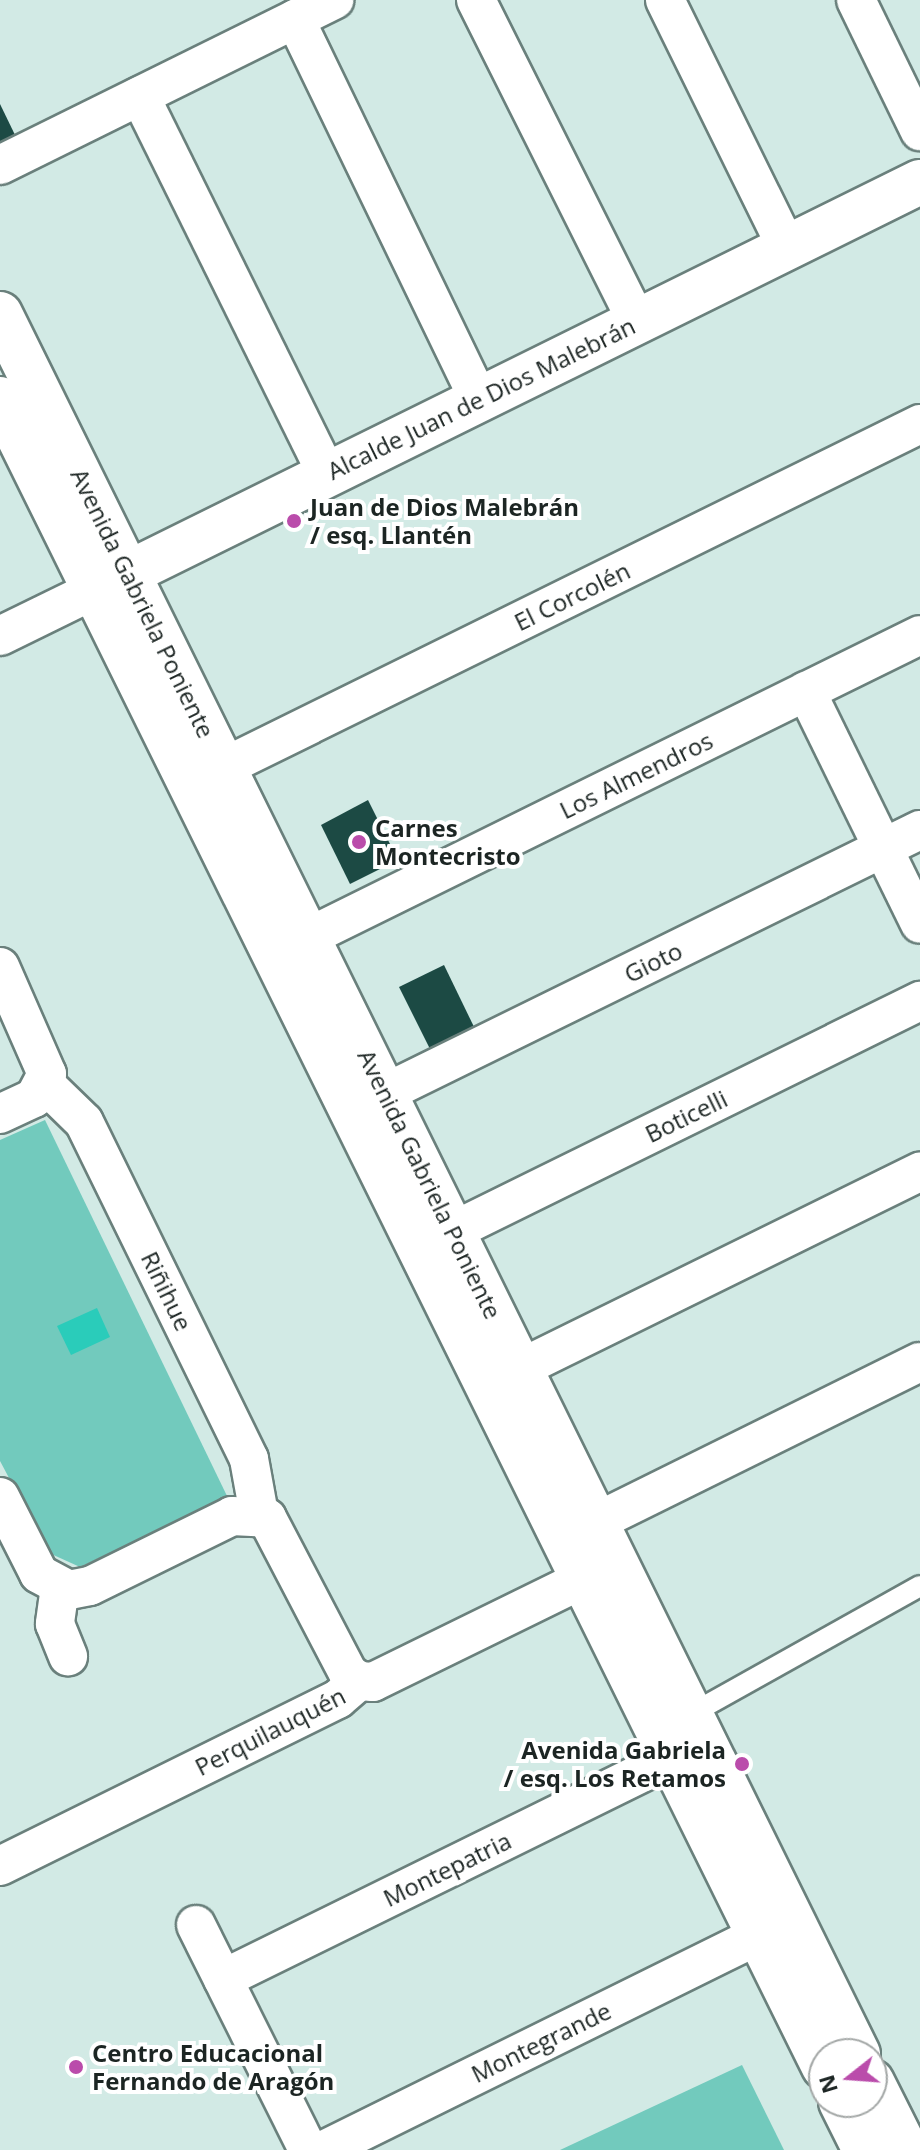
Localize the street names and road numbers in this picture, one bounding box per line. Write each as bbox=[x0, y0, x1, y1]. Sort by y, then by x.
street label: Alcalde Juan de Dios Malebrán bbox=[322, 311, 640, 485]
street label: Avenida Gabriela Poniente bbox=[65, 464, 221, 742]
street label: El Corcolén bbox=[509, 556, 635, 636]
street label: Los Almendros bbox=[555, 726, 717, 824]
street label: Gioto bbox=[619, 936, 687, 988]
street label: Avenida Gabriela Poniente bbox=[352, 1045, 508, 1323]
street label: Boticelli bbox=[640, 1084, 732, 1148]
street label: Riñihue bbox=[136, 1247, 198, 1335]
street label: Perquilauquén bbox=[190, 1681, 350, 1781]
street label: Montepatria bbox=[378, 1826, 516, 1912]
street label: Montegrande bbox=[466, 1996, 616, 2088]

